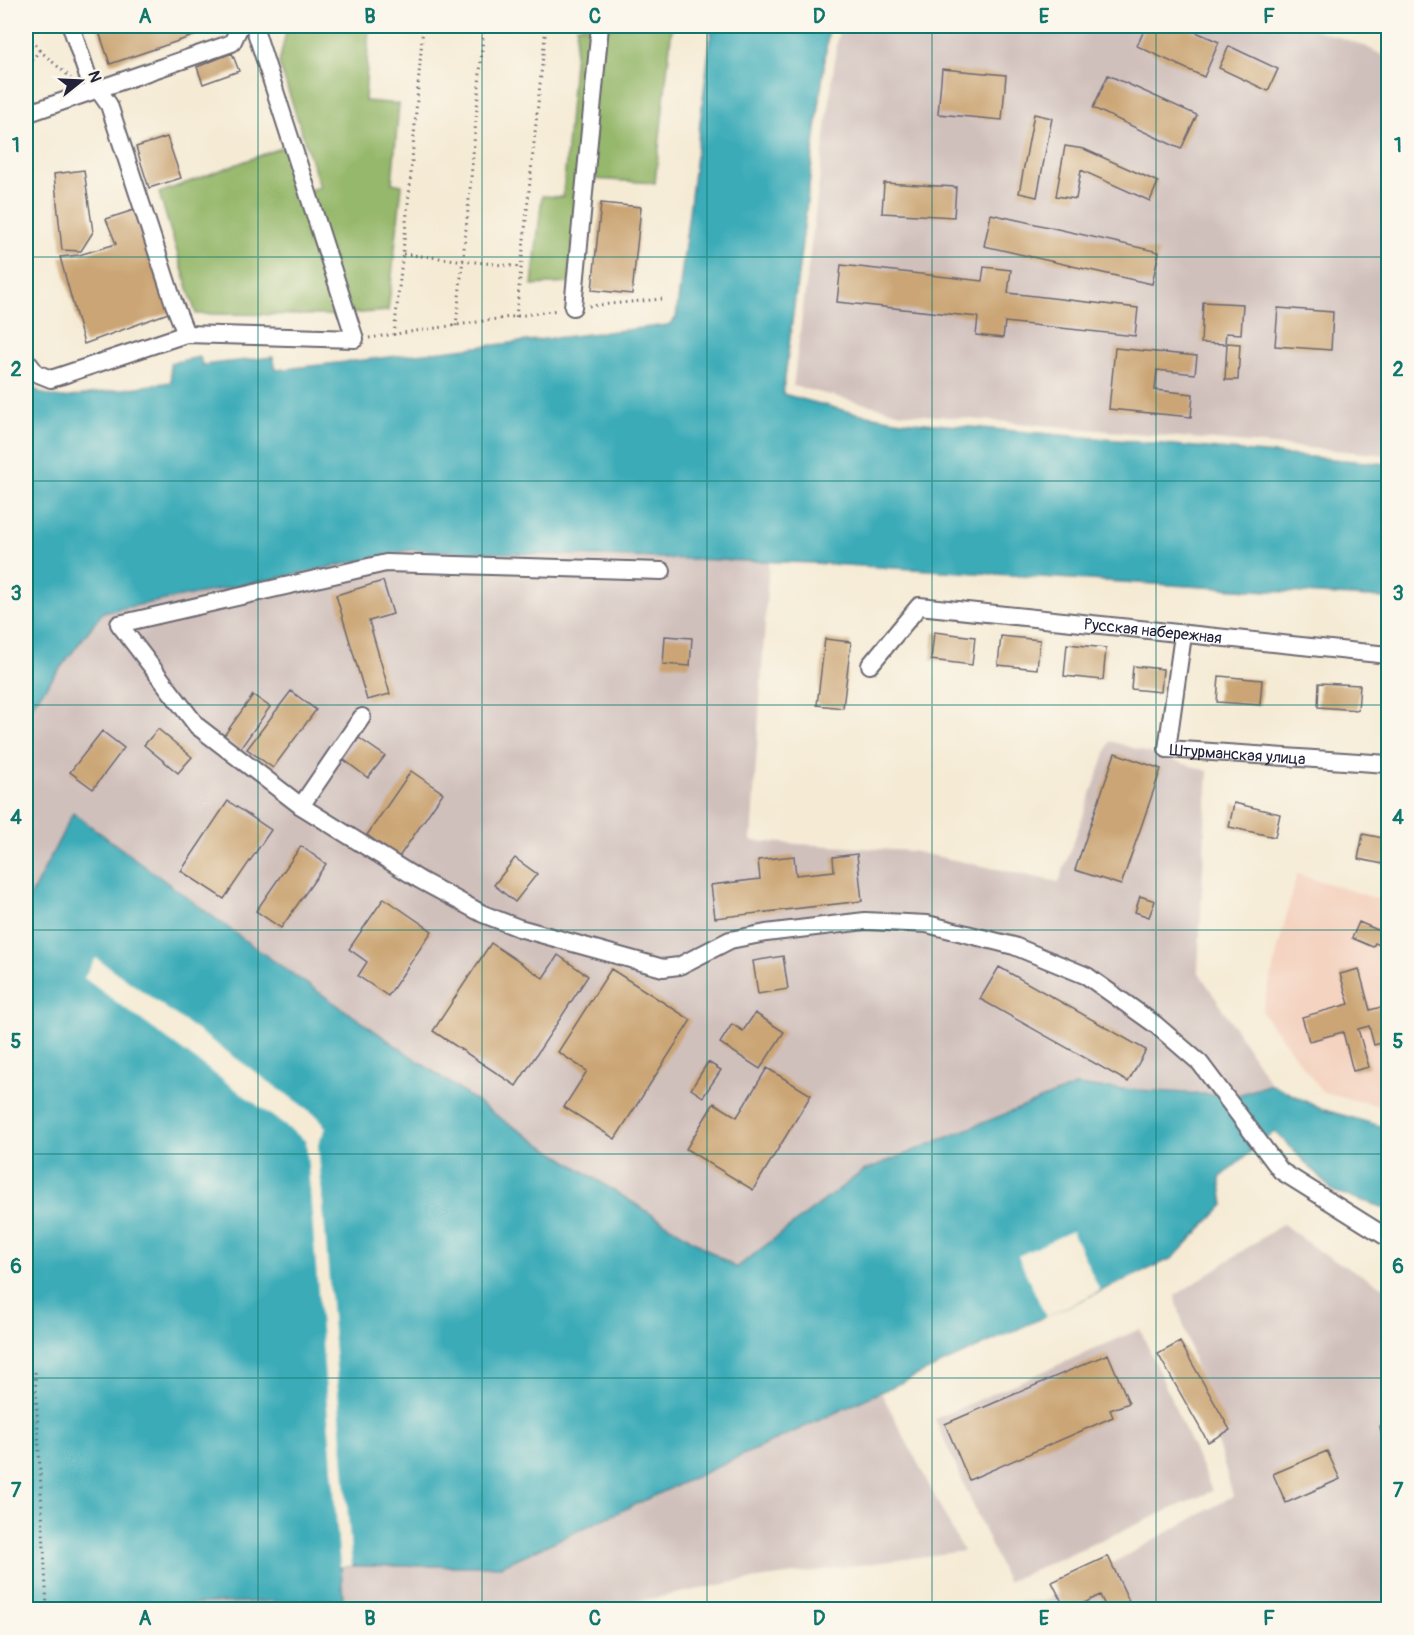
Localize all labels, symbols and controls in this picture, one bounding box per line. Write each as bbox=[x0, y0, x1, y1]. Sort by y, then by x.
text: A bbox=[139, 4, 152, 29]
text: B bbox=[364, 4, 376, 29]
text: C bbox=[589, 4, 601, 29]
text: D bbox=[813, 4, 826, 29]
text: E bbox=[1039, 4, 1050, 29]
text: F bbox=[1263, 4, 1275, 29]
north arrow bbox=[51, 51, 111, 111]
text: N bbox=[83, 68, 106, 85]
text: 1 bbox=[12, 133, 20, 158]
text: 1 bbox=[1394, 133, 1402, 158]
text: 2 bbox=[10, 357, 22, 382]
text: 2 bbox=[1392, 357, 1404, 382]
text: 3 bbox=[10, 581, 22, 606]
text: 3 bbox=[1392, 581, 1404, 606]
street label: Русская набережная bbox=[1083, 614, 1223, 649]
street label: Штурманская улица bbox=[1169, 740, 1306, 769]
text: 4 bbox=[10, 805, 22, 830]
text: 4 bbox=[1392, 805, 1404, 830]
text: 5 bbox=[11, 1029, 22, 1054]
text: 5 bbox=[1393, 1029, 1404, 1054]
text: 6 bbox=[10, 1254, 22, 1279]
text: 6 bbox=[1392, 1254, 1404, 1279]
text: 7 bbox=[11, 1478, 22, 1503]
text: 7 bbox=[1393, 1478, 1404, 1503]
text: A bbox=[139, 1606, 152, 1631]
text: B bbox=[364, 1606, 376, 1631]
text: C bbox=[589, 1606, 601, 1631]
text: D bbox=[813, 1606, 826, 1631]
text: E bbox=[1039, 1606, 1050, 1631]
text: F bbox=[1263, 1606, 1275, 1631]

